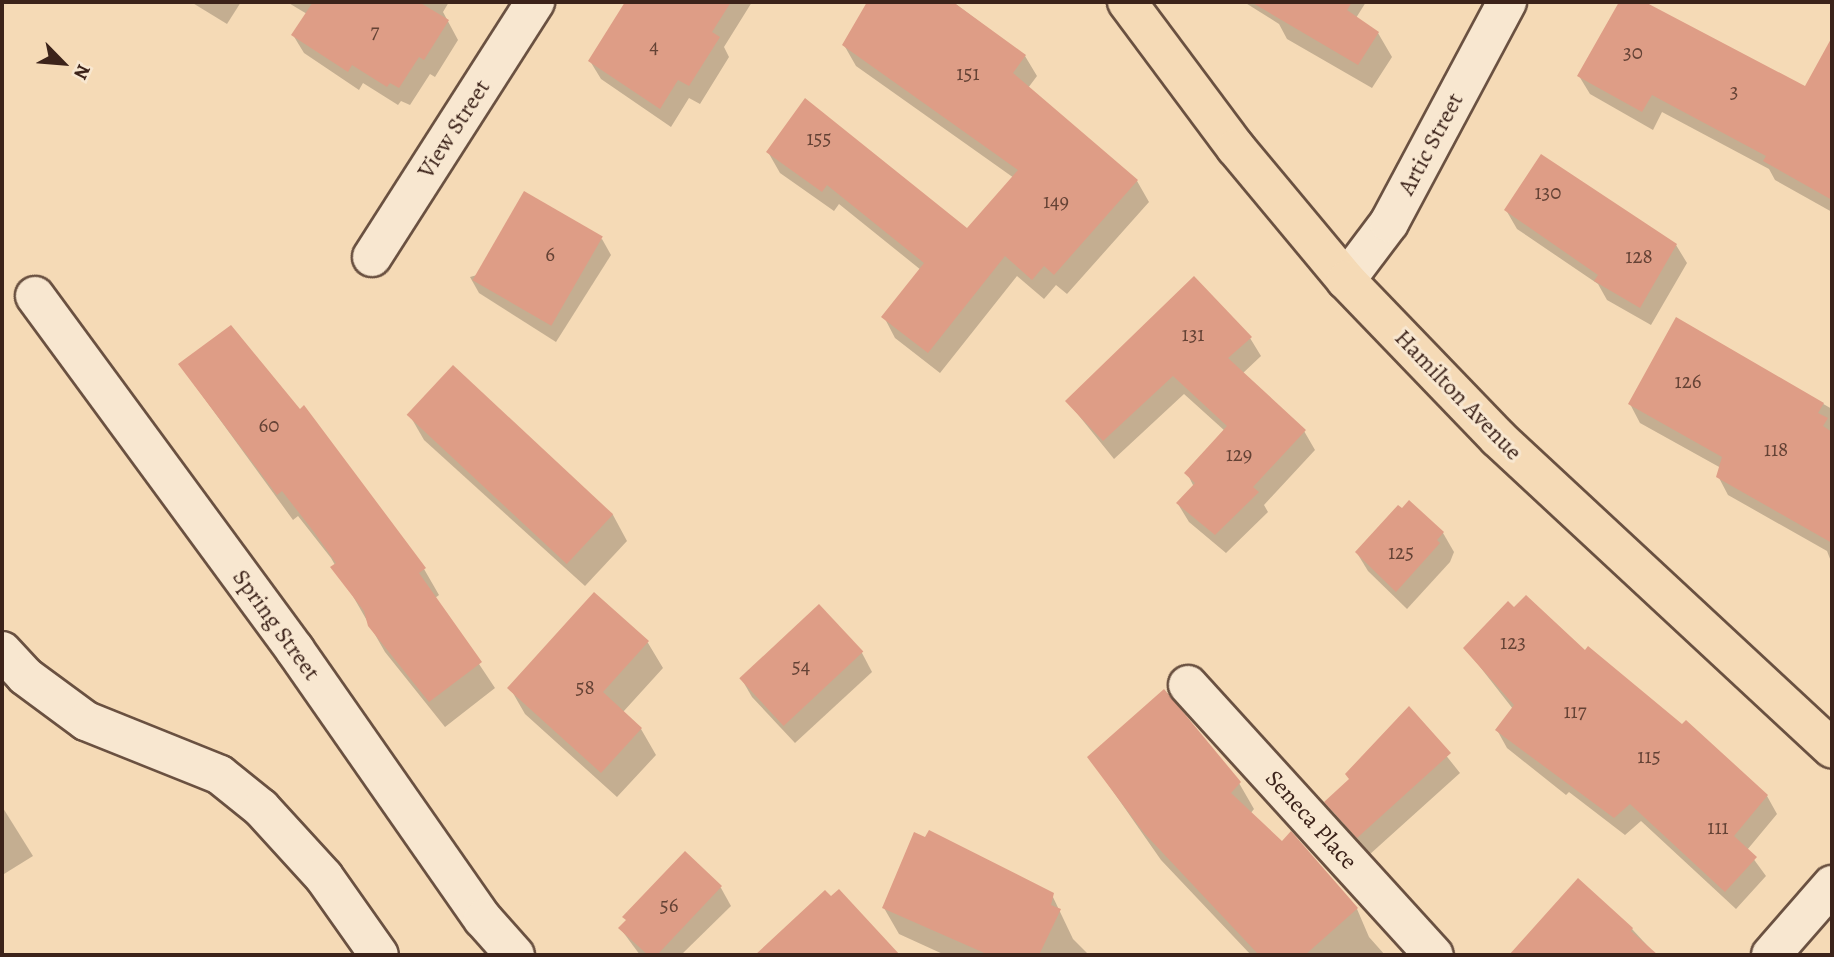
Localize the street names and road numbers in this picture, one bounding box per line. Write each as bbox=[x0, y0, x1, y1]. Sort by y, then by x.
street label: View Street bbox=[411, 74, 497, 184]
street label: Artic Street bbox=[1392, 88, 1470, 200]
street label: Hamilton Avenue bbox=[1388, 324, 1528, 466]
street label: Spring Street bbox=[226, 564, 326, 686]
street label: Seneca Place bbox=[1259, 764, 1363, 876]

